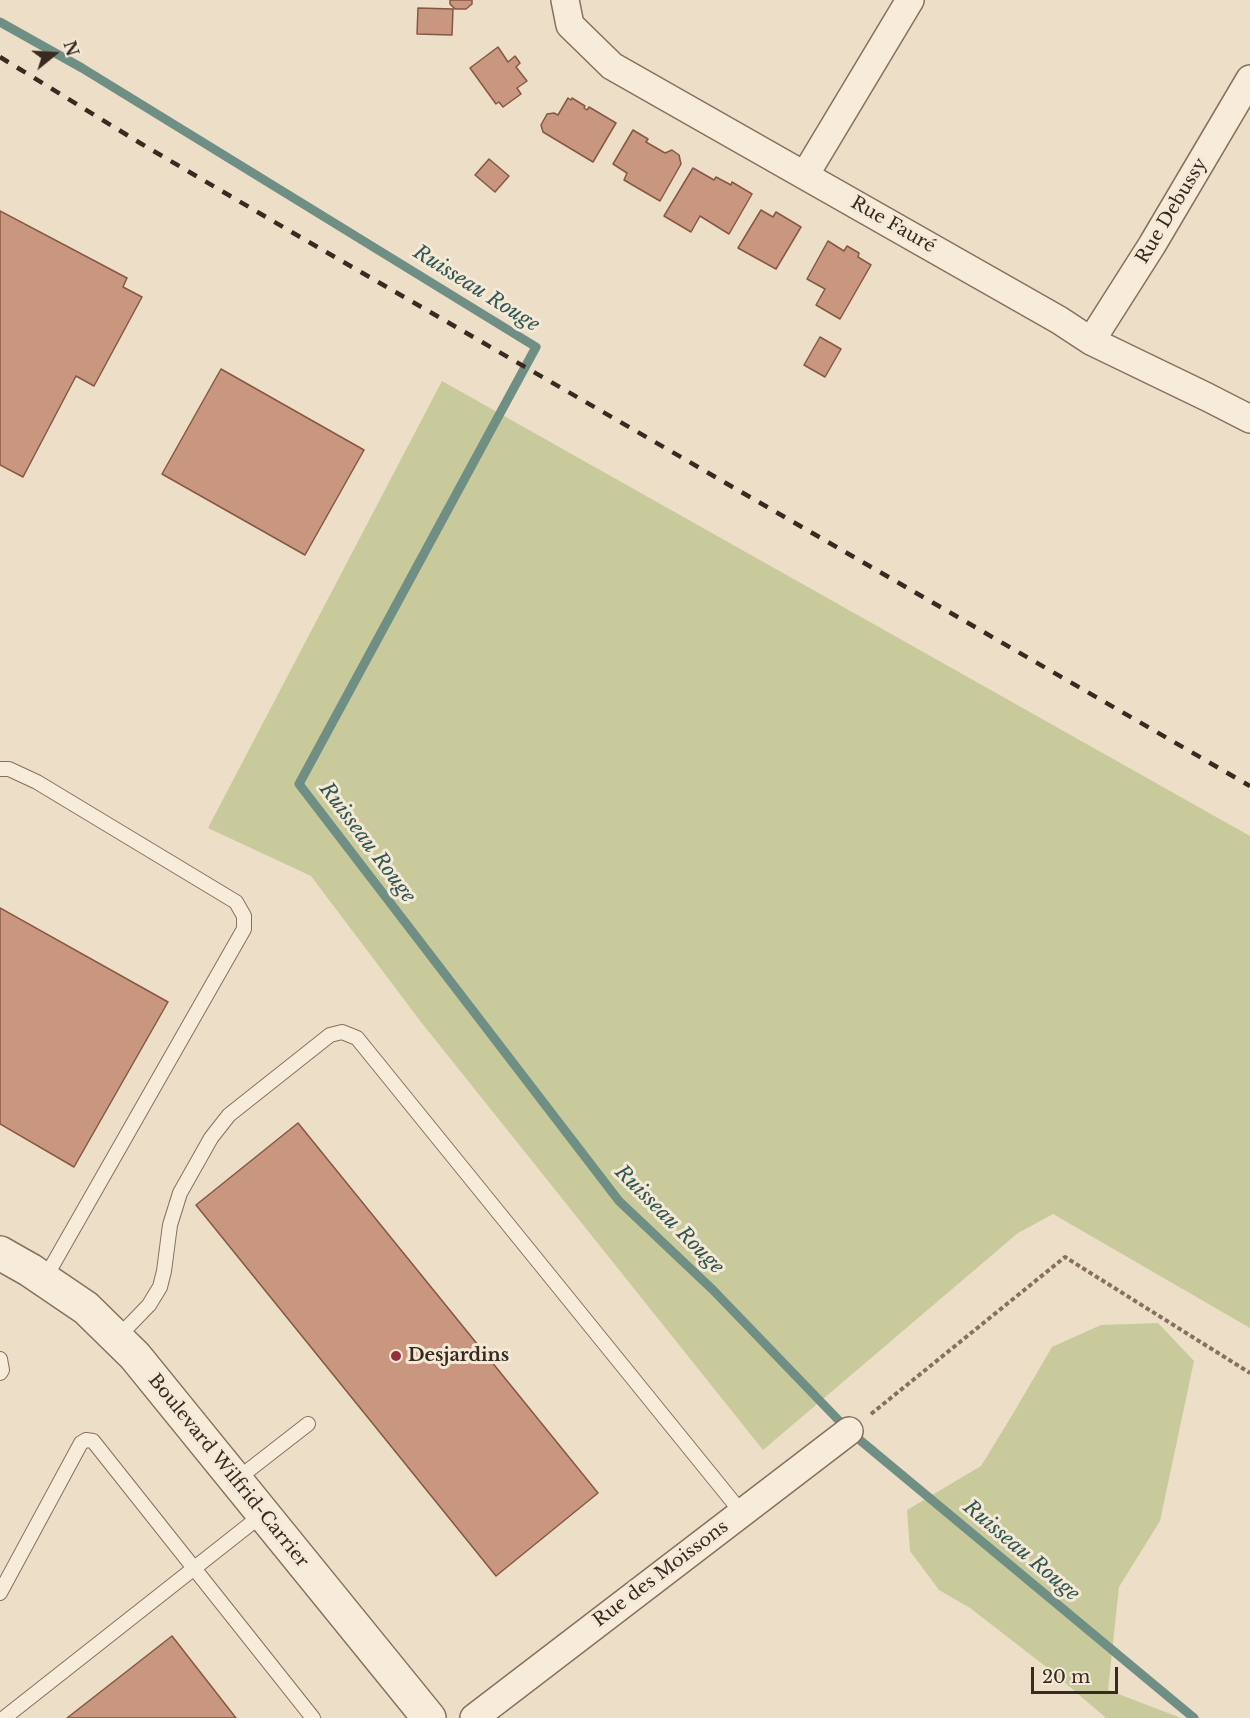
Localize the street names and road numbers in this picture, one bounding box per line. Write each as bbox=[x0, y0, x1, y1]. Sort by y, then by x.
street label: Rue Debussy bbox=[1132, 154, 1212, 268]
street label: Rue Fauré bbox=[847, 192, 939, 258]
street label: Boulevard Wilfrid-Carrier bbox=[143, 1370, 313, 1572]
street label: Rue des Moissons bbox=[589, 1516, 733, 1632]

